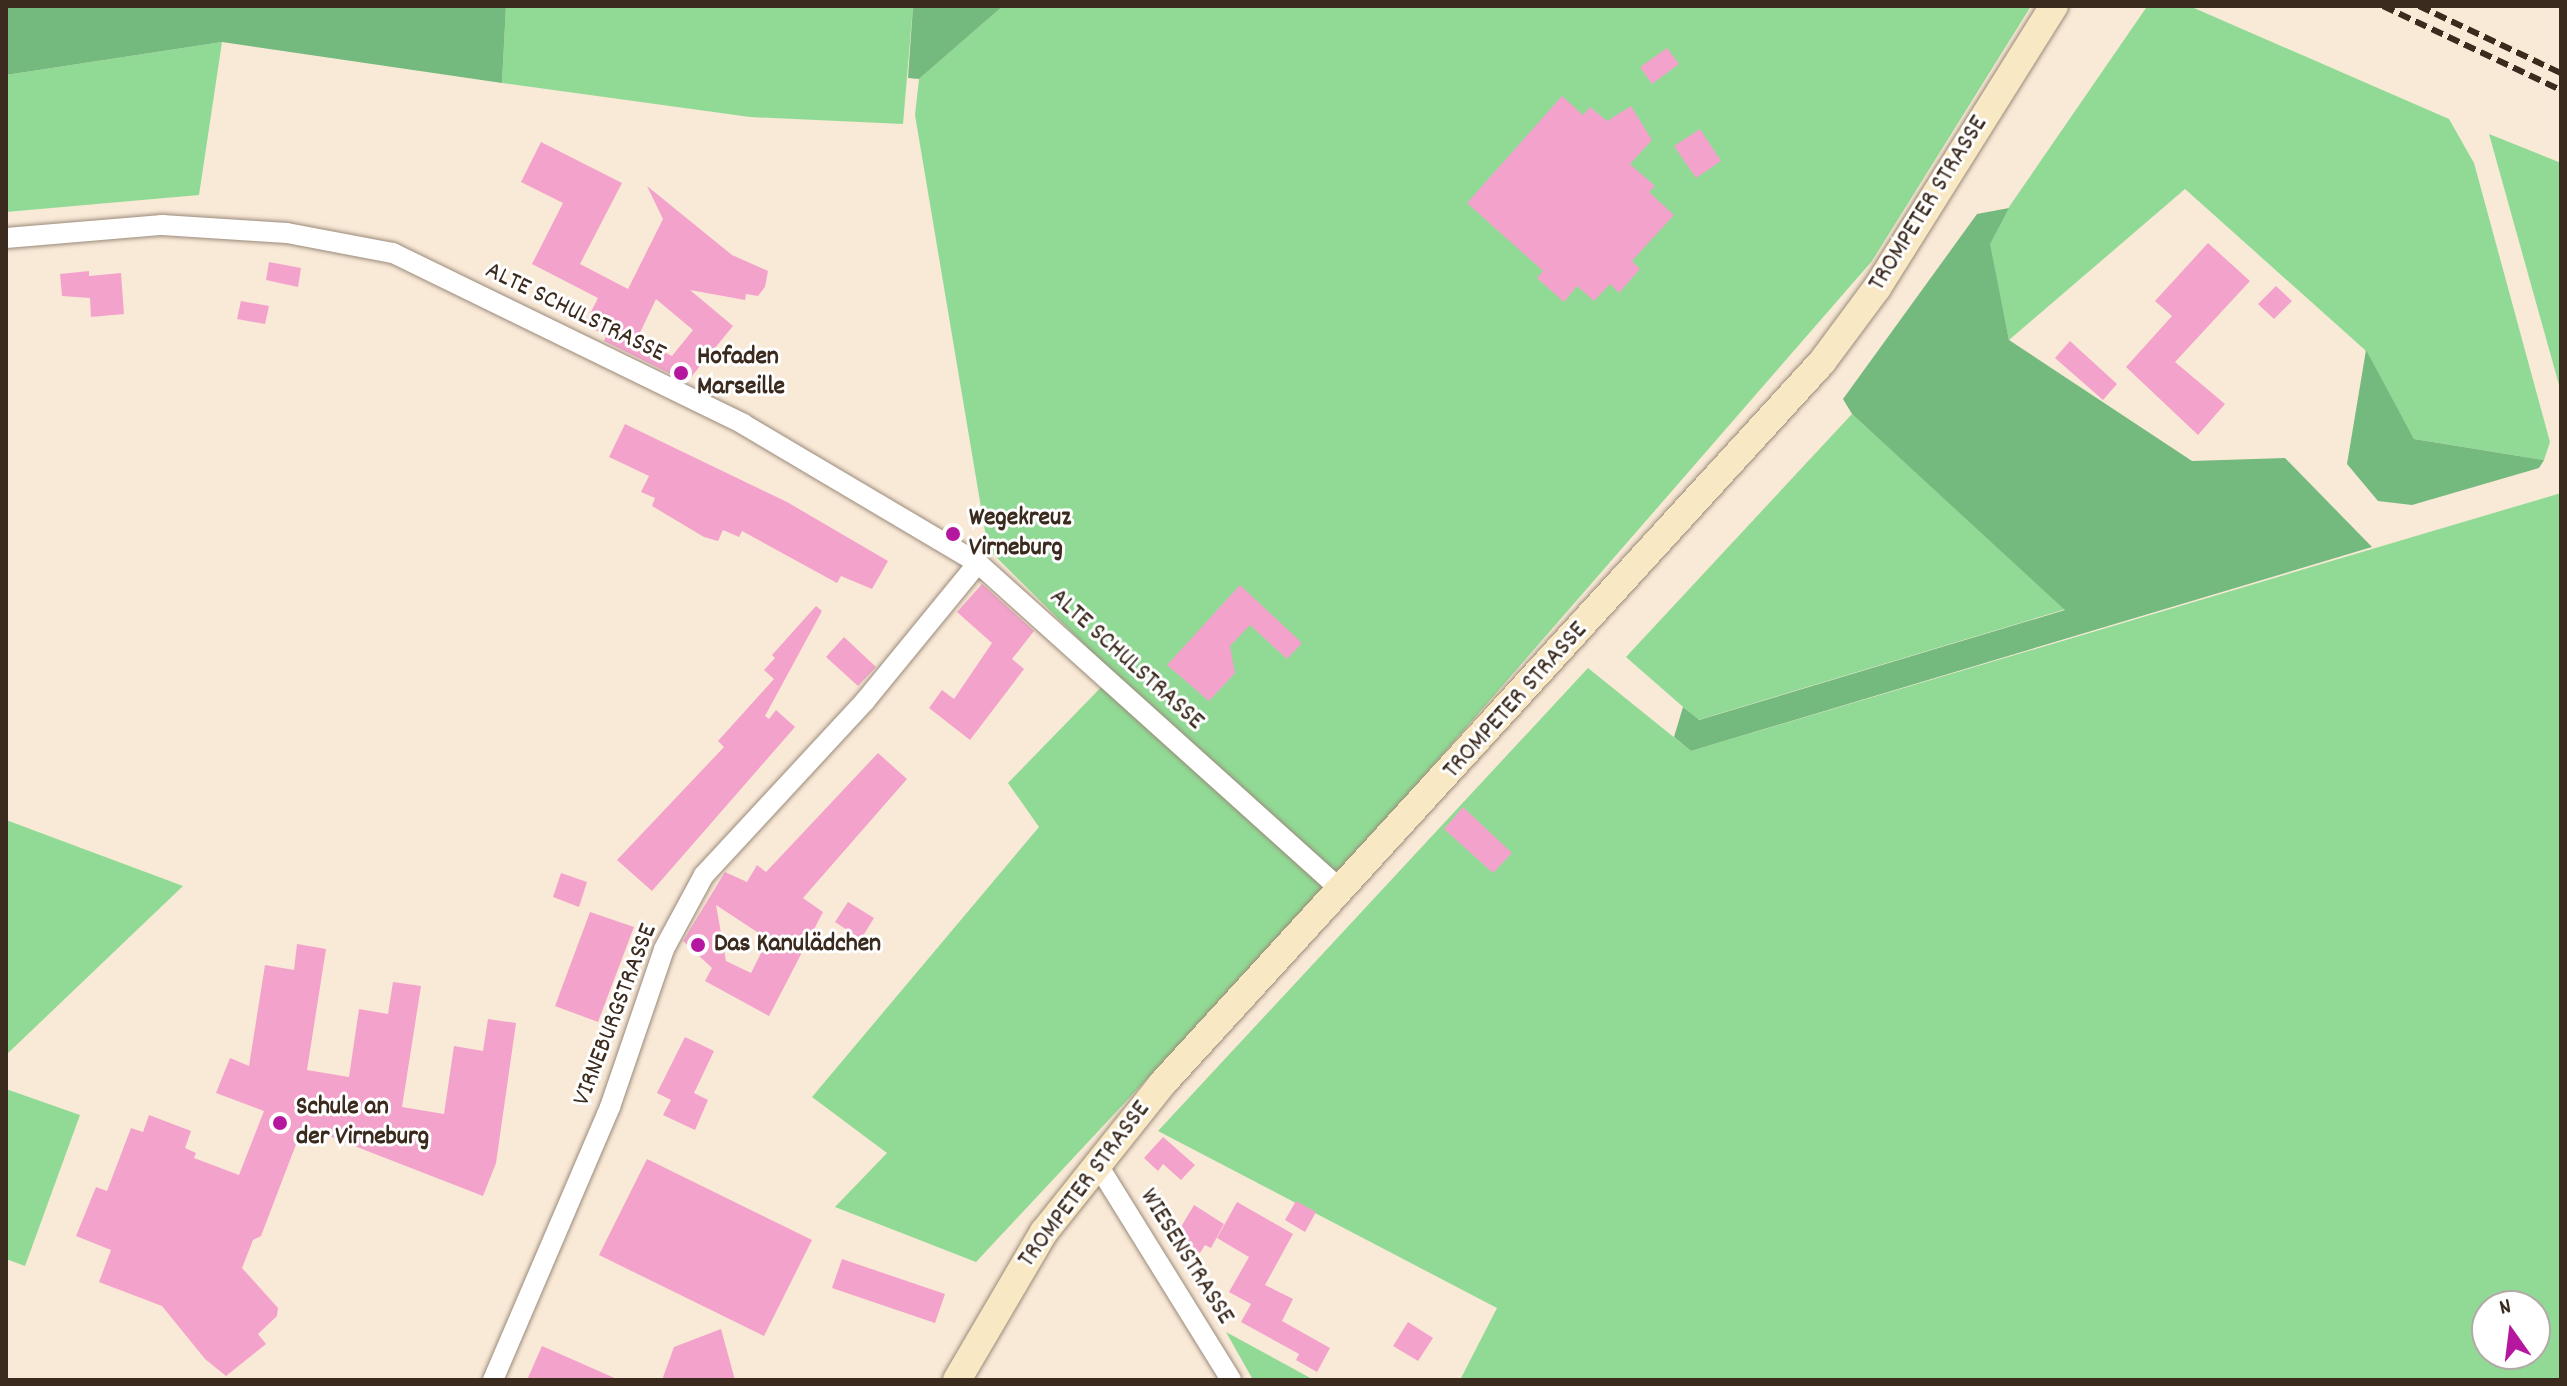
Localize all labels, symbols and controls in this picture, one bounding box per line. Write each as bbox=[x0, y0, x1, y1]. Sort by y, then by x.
street label: TROMPETER STRASSE bbox=[1862, 110, 1996, 298]
street label: ALTE SCHULSTRASSE bbox=[480, 256, 670, 370]
place label: Hofaden Marseille bbox=[697, 342, 785, 404]
marker: Hofaden Marseille bbox=[672, 364, 690, 382]
place label: Wegekreuz Virneburg bbox=[969, 503, 1071, 564]
marker: Wegekreuz Virneburg bbox=[944, 525, 962, 543]
street label: ALTE SCHULSTRASSE bbox=[1042, 582, 1210, 738]
street label: TROMPETER STRASSE bbox=[1437, 616, 1595, 786]
street label: VIRNEBURGSTRASSE bbox=[567, 920, 665, 1110]
place label: Das Kanulädchen bbox=[714, 929, 881, 961]
marker: Das Kanulädchen bbox=[689, 936, 707, 954]
place label: Schule an der Virneburg bbox=[296, 1092, 429, 1154]
street label: TROMPETER STRASSE bbox=[1012, 1095, 1158, 1275]
marker: Schule an der Virneburg bbox=[271, 1114, 289, 1132]
street label: WIESENSTRASSE bbox=[1132, 1183, 1240, 1331]
north arrow bbox=[2471, 1290, 2551, 1370]
text: N bbox=[2497, 1292, 2515, 1325]

